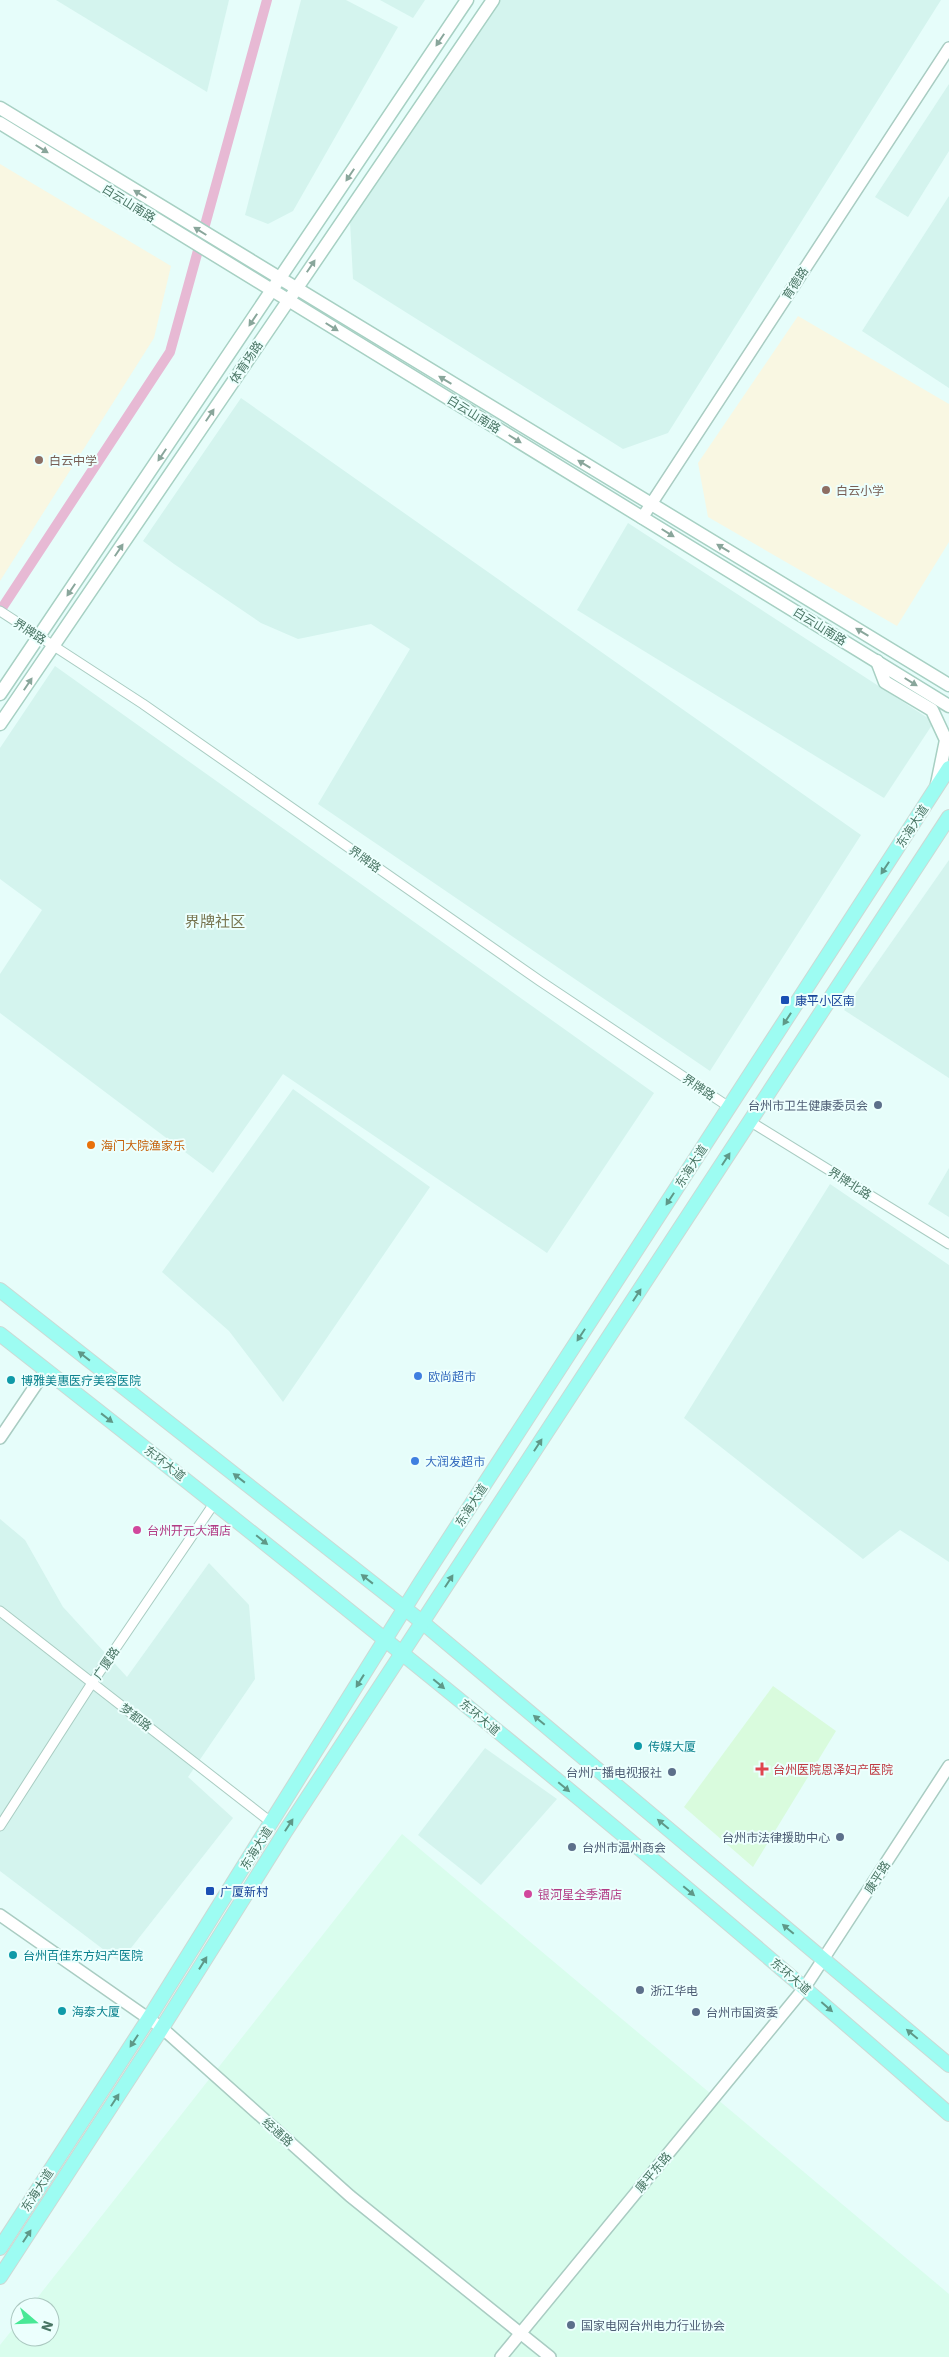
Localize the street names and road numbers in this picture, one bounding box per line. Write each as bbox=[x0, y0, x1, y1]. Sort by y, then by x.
street label: 白云山南路 bbox=[100, 181, 158, 225]
street label: 育德路 bbox=[779, 264, 811, 302]
street label: 体育场路 bbox=[226, 338, 266, 386]
street label: 白云山南路 bbox=[445, 392, 503, 436]
street label: 白云山南路 bbox=[791, 604, 849, 648]
street label: 界牌路 bbox=[11, 615, 49, 647]
street label: 东海大道 bbox=[893, 802, 931, 850]
street label: 界牌路 bbox=[346, 843, 384, 875]
street label: 界牌路 bbox=[680, 1071, 718, 1103]
street label: 东海大道 bbox=[672, 1142, 710, 1190]
street label: 界牌北路 bbox=[826, 1164, 874, 1202]
street label: 东环大道 bbox=[141, 1442, 189, 1484]
street label: 东海大道 bbox=[452, 1481, 490, 1529]
street label: 广厦路 bbox=[90, 1644, 122, 1682]
street label: 东环大道 bbox=[457, 1696, 503, 1738]
street label: 梦都路 bbox=[117, 1700, 155, 1734]
street label: 东海大道 bbox=[237, 1824, 275, 1872]
street label: 康平路 bbox=[861, 1858, 893, 1896]
street label: 东环大道 bbox=[768, 1955, 814, 1997]
street label: 经通路 bbox=[260, 2114, 296, 2150]
street label: 康平东路 bbox=[632, 2149, 674, 2195]
street label: 东海大道 bbox=[18, 2166, 56, 2214]

